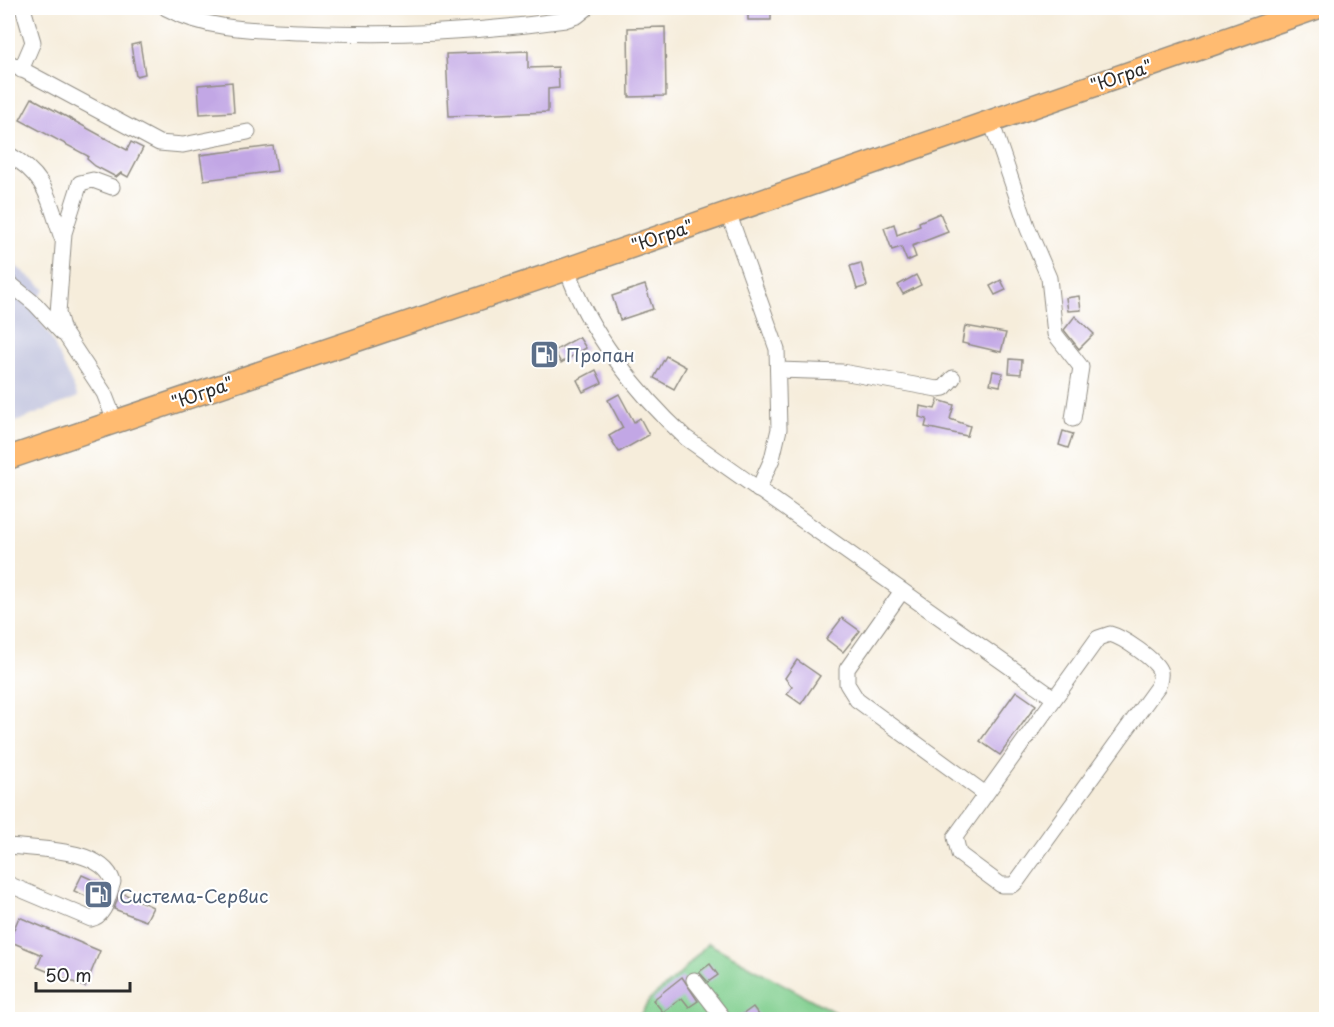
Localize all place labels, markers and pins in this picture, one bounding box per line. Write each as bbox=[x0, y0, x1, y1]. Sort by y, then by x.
fuel station icon: Пропан bbox=[529, 338, 561, 370]
place label: Пропан bbox=[566, 341, 635, 368]
fuel station icon: Система-Сервис bbox=[82, 879, 114, 911]
place label: Система-Сервис bbox=[119, 882, 268, 909]

